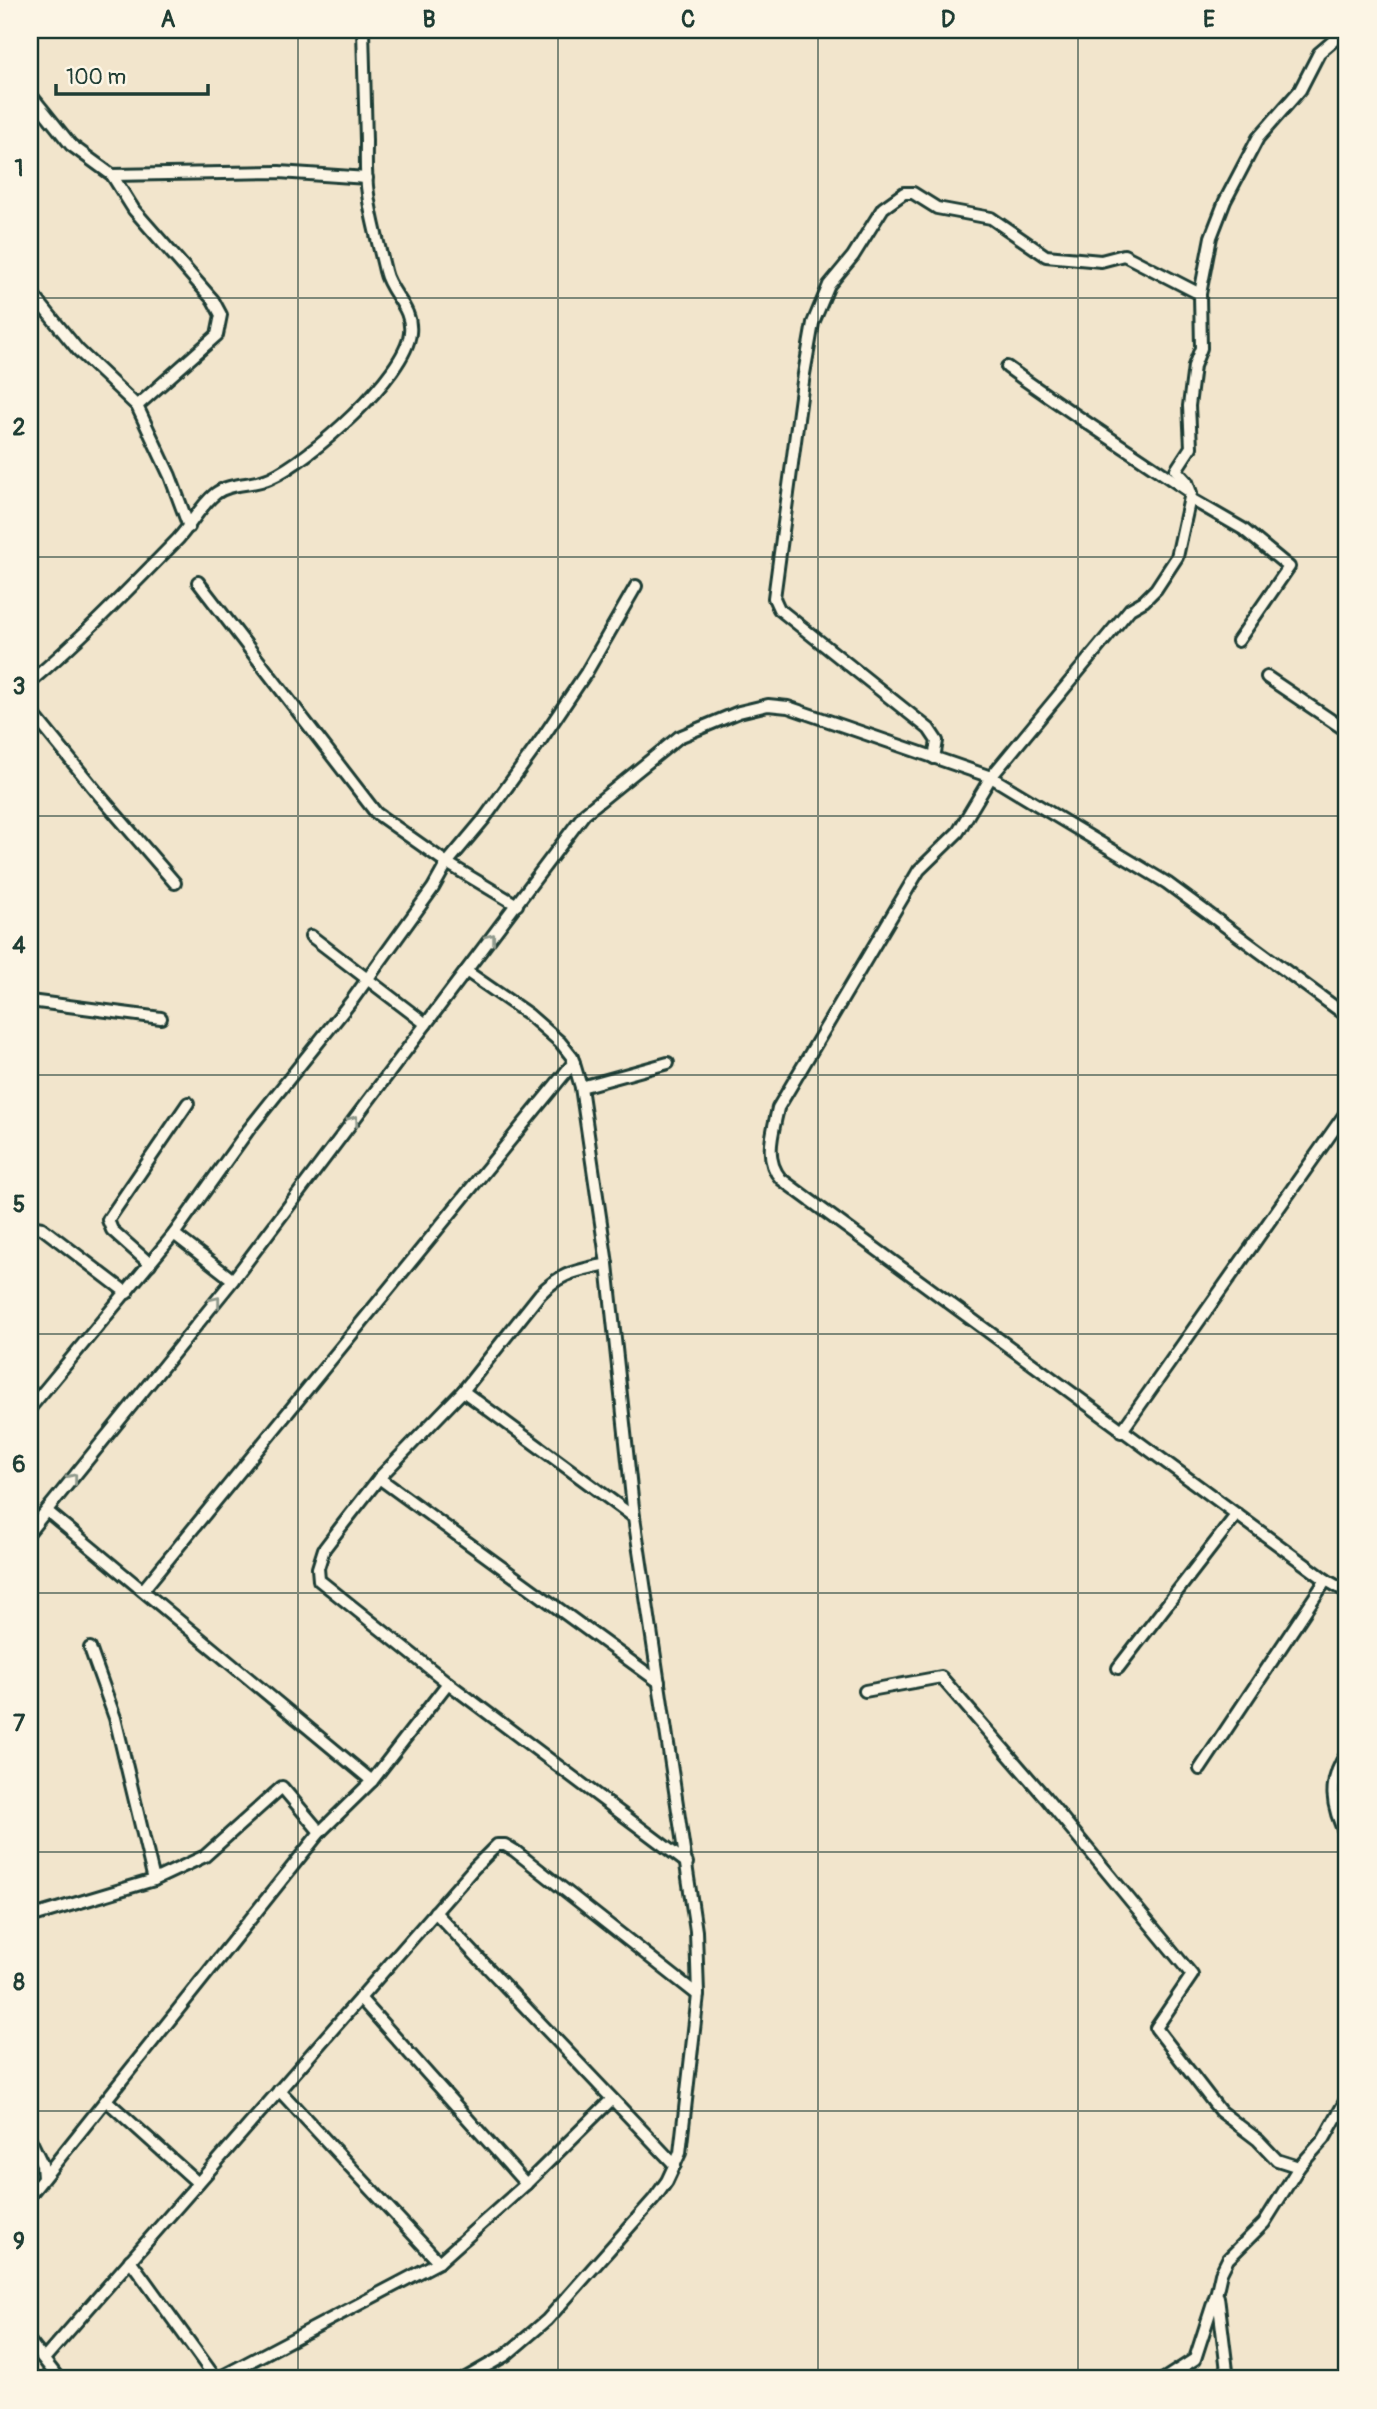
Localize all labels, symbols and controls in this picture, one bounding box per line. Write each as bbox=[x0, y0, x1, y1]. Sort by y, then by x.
text: A bbox=[161, 5, 176, 34]
text: B bbox=[422, 5, 436, 34]
text: C bbox=[681, 5, 695, 34]
text: D bbox=[941, 5, 955, 34]
text: E bbox=[1203, 5, 1215, 34]
scale bar bbox=[56, 52, 208, 96]
text: 100 m bbox=[66, 64, 126, 91]
text: 1 bbox=[15, 154, 24, 183]
text: 2 bbox=[13, 413, 26, 442]
text: 3 bbox=[13, 672, 25, 701]
text: 4 bbox=[12, 931, 26, 960]
one-way arrow bbox=[482, 934, 495, 946]
one-way arrow bbox=[345, 1115, 358, 1128]
text: 5 bbox=[13, 1190, 25, 1219]
one-way arrow bbox=[208, 1296, 220, 1309]
text: 6 bbox=[12, 1450, 26, 1479]
one-way arrow bbox=[65, 1474, 78, 1486]
text: 7 bbox=[13, 1709, 26, 1738]
text: 8 bbox=[13, 1968, 25, 1997]
text: 9 bbox=[13, 2227, 25, 2256]

